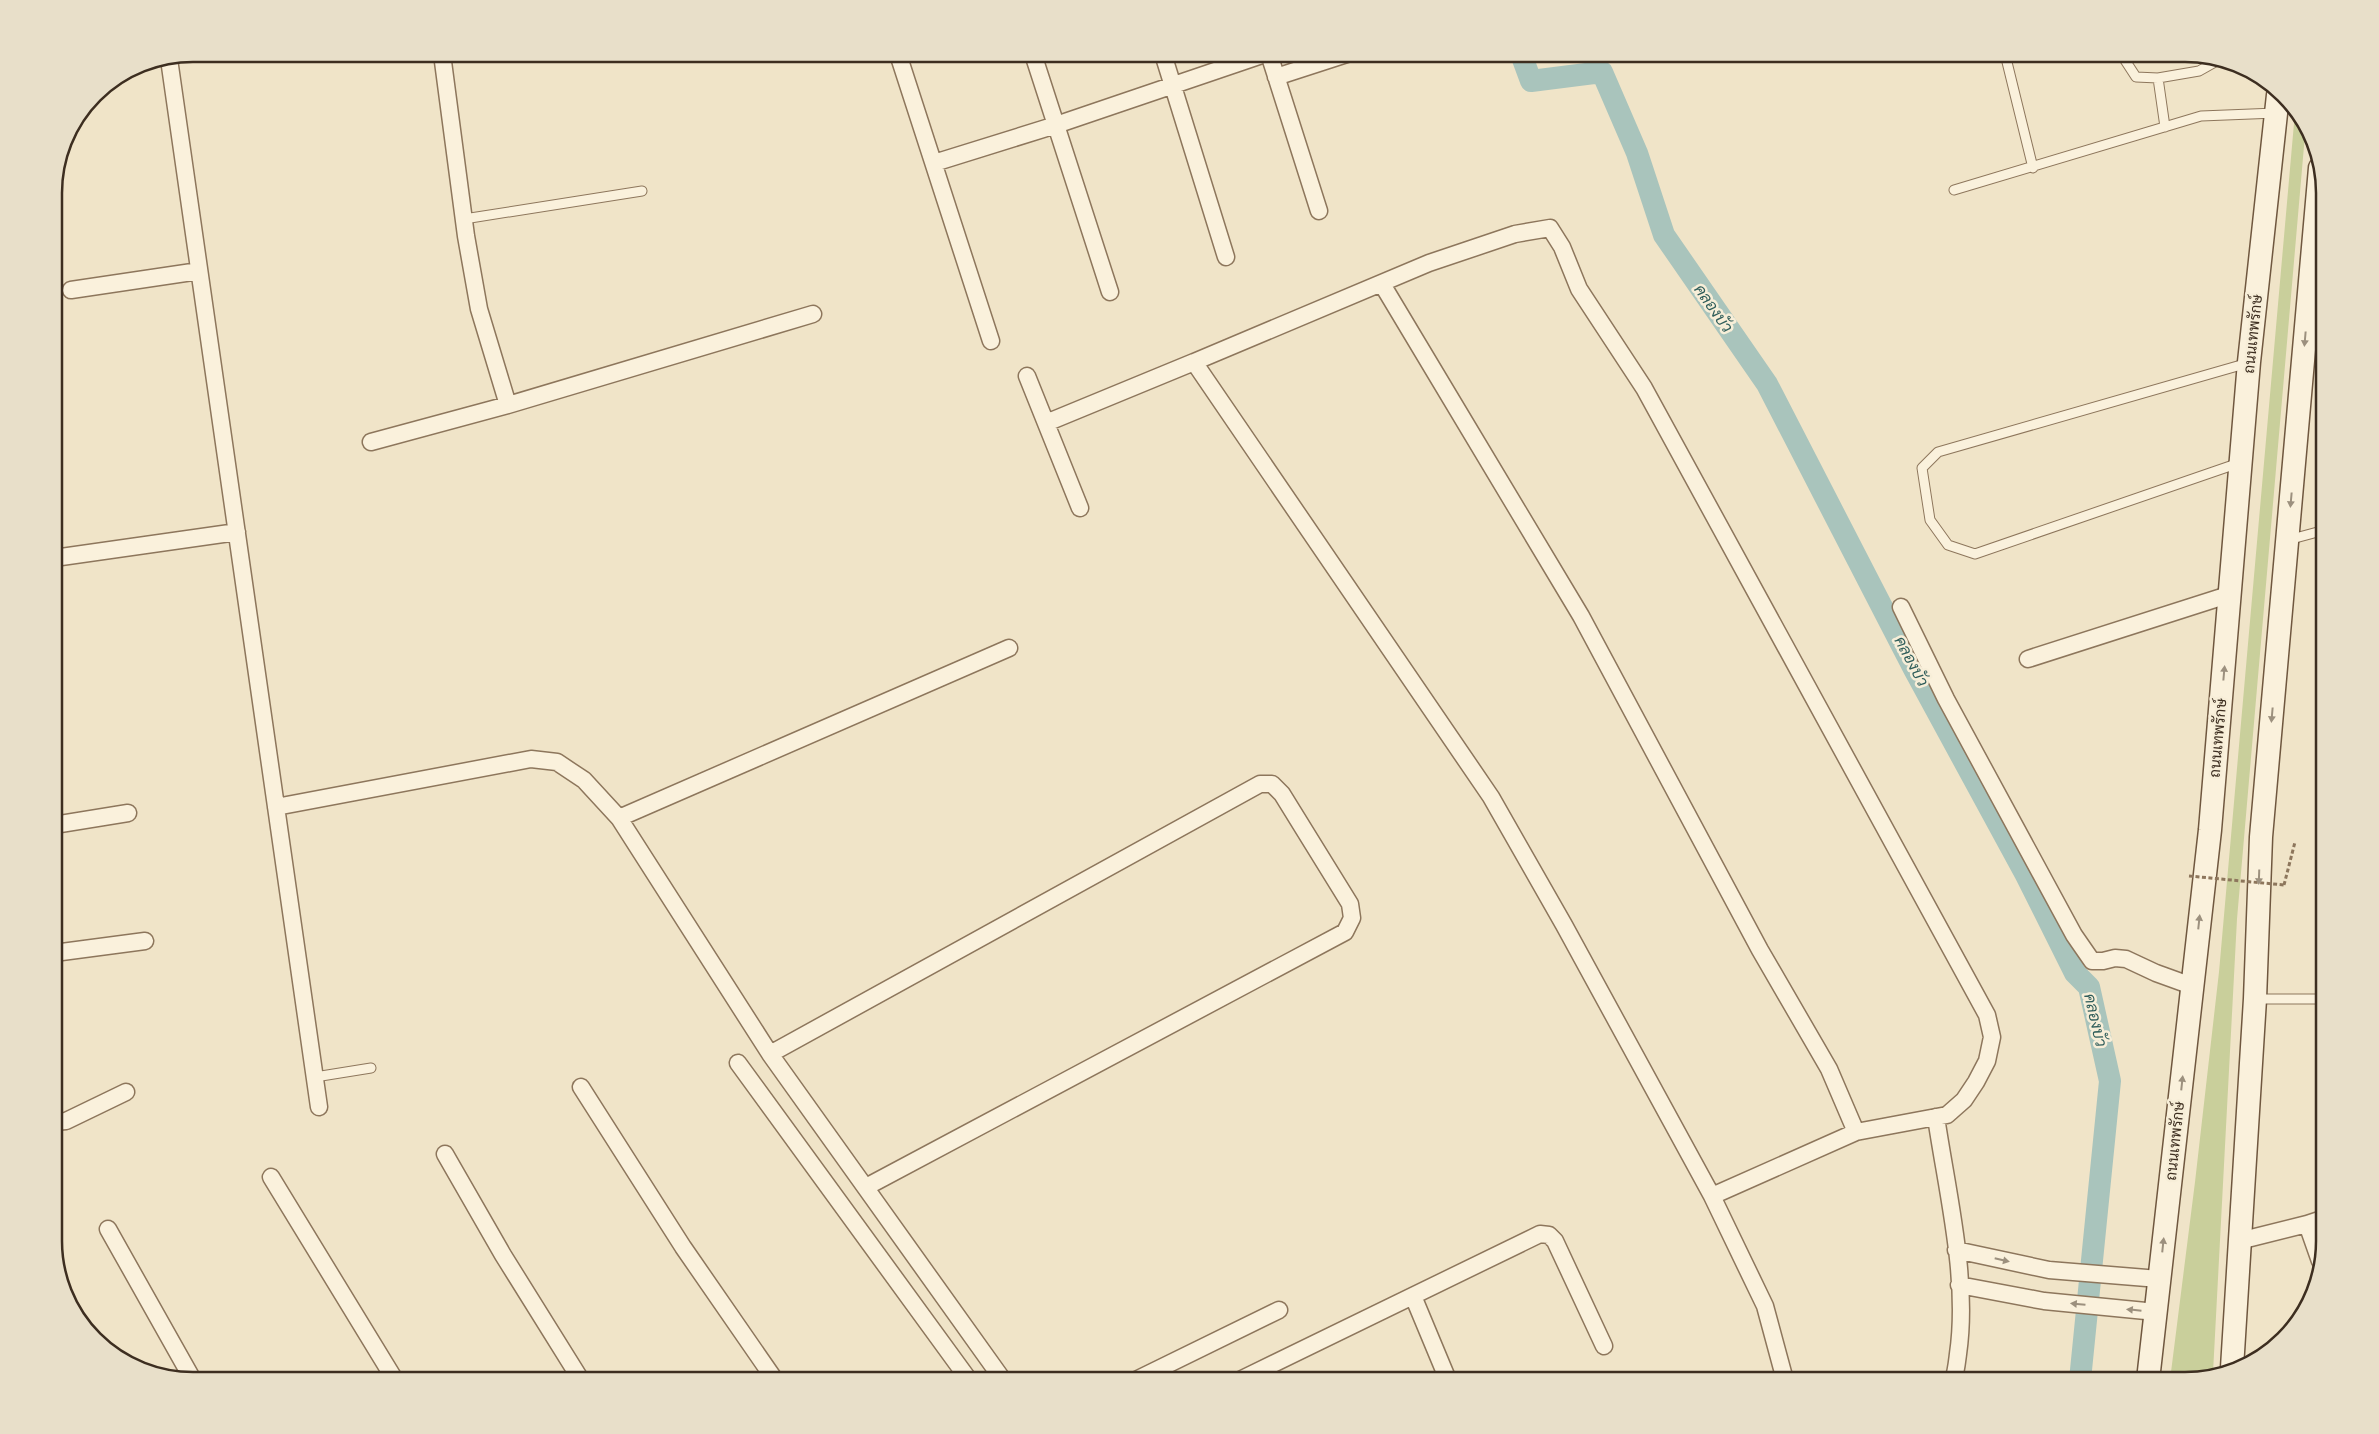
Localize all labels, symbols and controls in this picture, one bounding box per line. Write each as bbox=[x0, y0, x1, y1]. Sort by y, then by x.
water label: คลองบัว bbox=[1690, 280, 1738, 336]
street label: ถนนเทพรักษ์ bbox=[2239, 293, 2266, 374]
one-way arrow bbox=[2301, 331, 2309, 347]
one-way arrow bbox=[2287, 493, 2295, 509]
water label: คลองบัว bbox=[1890, 632, 1934, 690]
one-way arrow bbox=[2220, 665, 2228, 681]
street label: ถนนเทพรักษ์ bbox=[2205, 697, 2230, 778]
one-way arrow bbox=[2268, 707, 2276, 723]
one-way arrow bbox=[2255, 869, 2263, 885]
one-way arrow bbox=[2196, 914, 2204, 930]
water label: คลองบัว bbox=[2080, 991, 2112, 1049]
one-way arrow bbox=[2178, 1075, 2186, 1091]
street label: ถนนเทพรักษ์ bbox=[2161, 1100, 2188, 1181]
one-way arrow bbox=[2159, 1237, 2167, 1253]
one-way arrow bbox=[1995, 1257, 2011, 1265]
one-way arrow bbox=[2070, 1300, 2086, 1308]
one-way arrow bbox=[2126, 1305, 2142, 1313]

